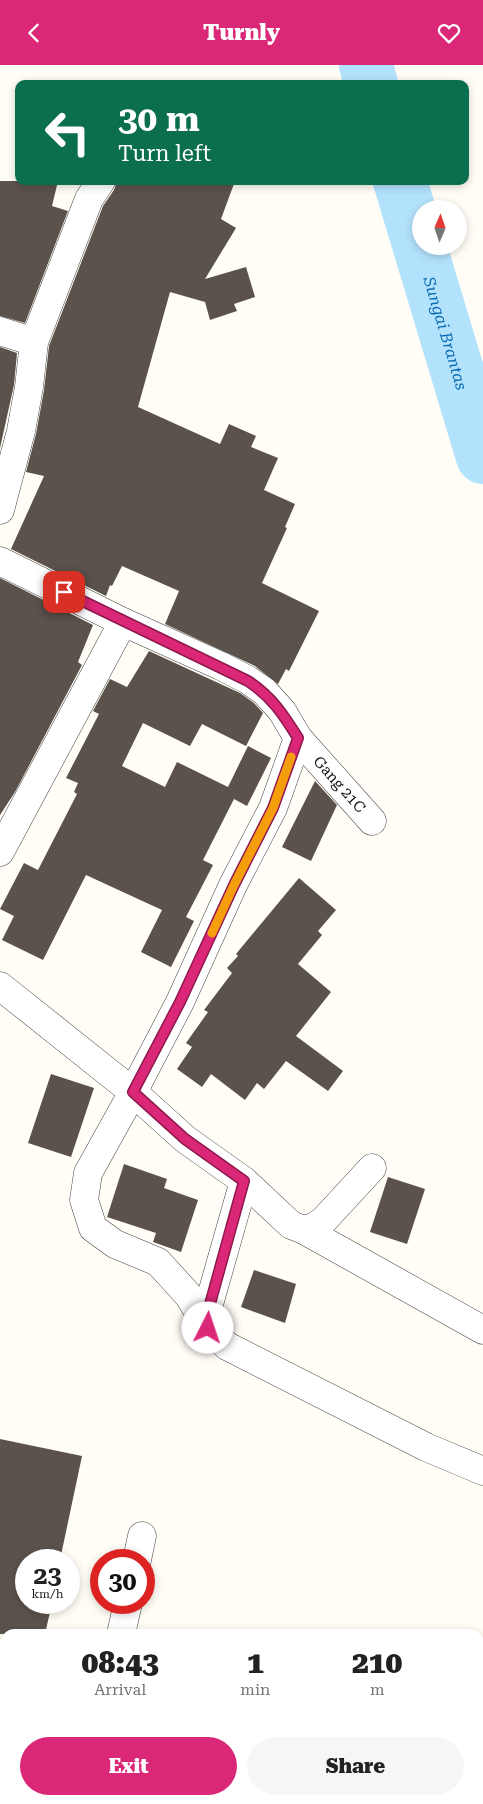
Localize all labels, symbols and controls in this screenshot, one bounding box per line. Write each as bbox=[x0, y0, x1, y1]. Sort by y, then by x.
icon: back bbox=[20, 19, 48, 47]
icon: heart bbox=[435, 19, 463, 47]
text: Turnly bbox=[203, 20, 280, 45]
text: 30 m bbox=[118, 99, 200, 140]
icon: left bbox=[35, 100, 100, 165]
text: Turn left bbox=[118, 141, 211, 166]
north arrow bbox=[412, 200, 468, 255]
map controls bbox=[412, 200, 467, 255]
water label: Sungai Brantas bbox=[420, 273, 472, 392]
pin bbox=[43, 571, 85, 613]
icon: arrive bbox=[50, 578, 78, 606]
street label: Gang 21C bbox=[309, 752, 369, 817]
position arrow bbox=[181, 1301, 233, 1353]
speed limit sign: 30 bbox=[90, 1549, 155, 1614]
text: 23 bbox=[33, 1561, 62, 1590]
text: km/h bbox=[31, 1587, 64, 1601]
text: 08:43 bbox=[82, 1645, 159, 1680]
text: 1 bbox=[247, 1645, 264, 1680]
text: 210 bbox=[352, 1645, 402, 1680]
text: Arrival bbox=[94, 1680, 146, 1699]
text: min bbox=[240, 1680, 270, 1699]
text: m bbox=[370, 1680, 384, 1699]
button: Exit bbox=[20, 1737, 237, 1795]
button: Share bbox=[247, 1737, 464, 1795]

